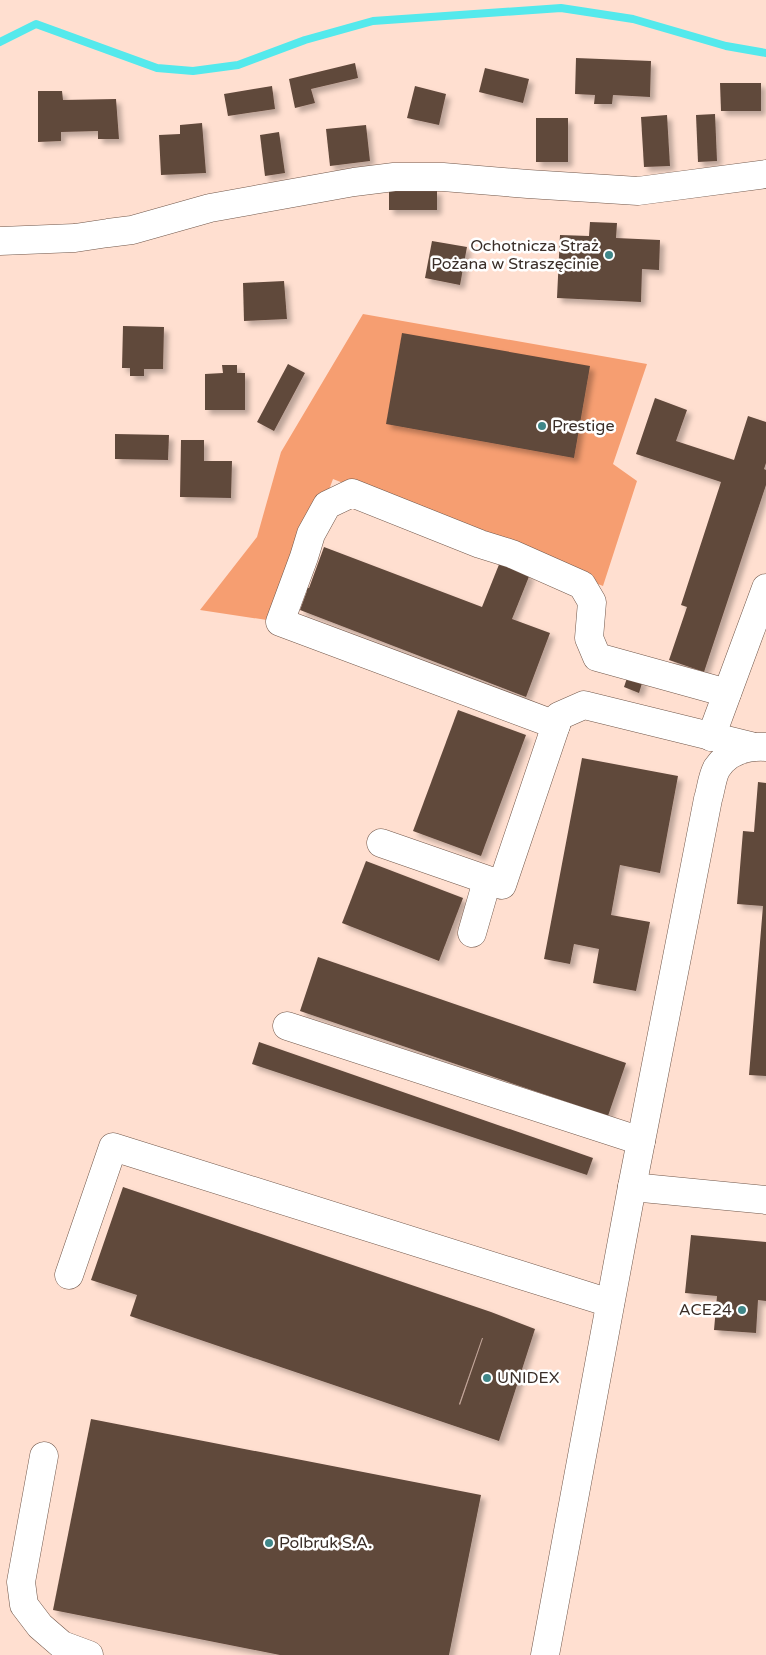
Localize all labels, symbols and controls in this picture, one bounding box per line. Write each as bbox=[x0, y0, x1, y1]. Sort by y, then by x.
place label: Ochotnicza Straż Pożana w Straszęcinie bbox=[431, 236, 599, 274]
marker: Ochotnicza Straż Pożana w Straszęcinie bbox=[603, 249, 615, 261]
place label: Prestige bbox=[552, 416, 614, 436]
marker: Prestige bbox=[536, 420, 548, 432]
place label: ACE24 bbox=[679, 1300, 732, 1320]
marker: ACE24 bbox=[736, 1304, 748, 1316]
place label: UNIDEX bbox=[497, 1368, 560, 1388]
marker: UNIDEX bbox=[481, 1372, 493, 1384]
place label: Polbruk S.A. bbox=[279, 1533, 372, 1553]
marker: Polbruk S.A. bbox=[263, 1537, 275, 1549]

